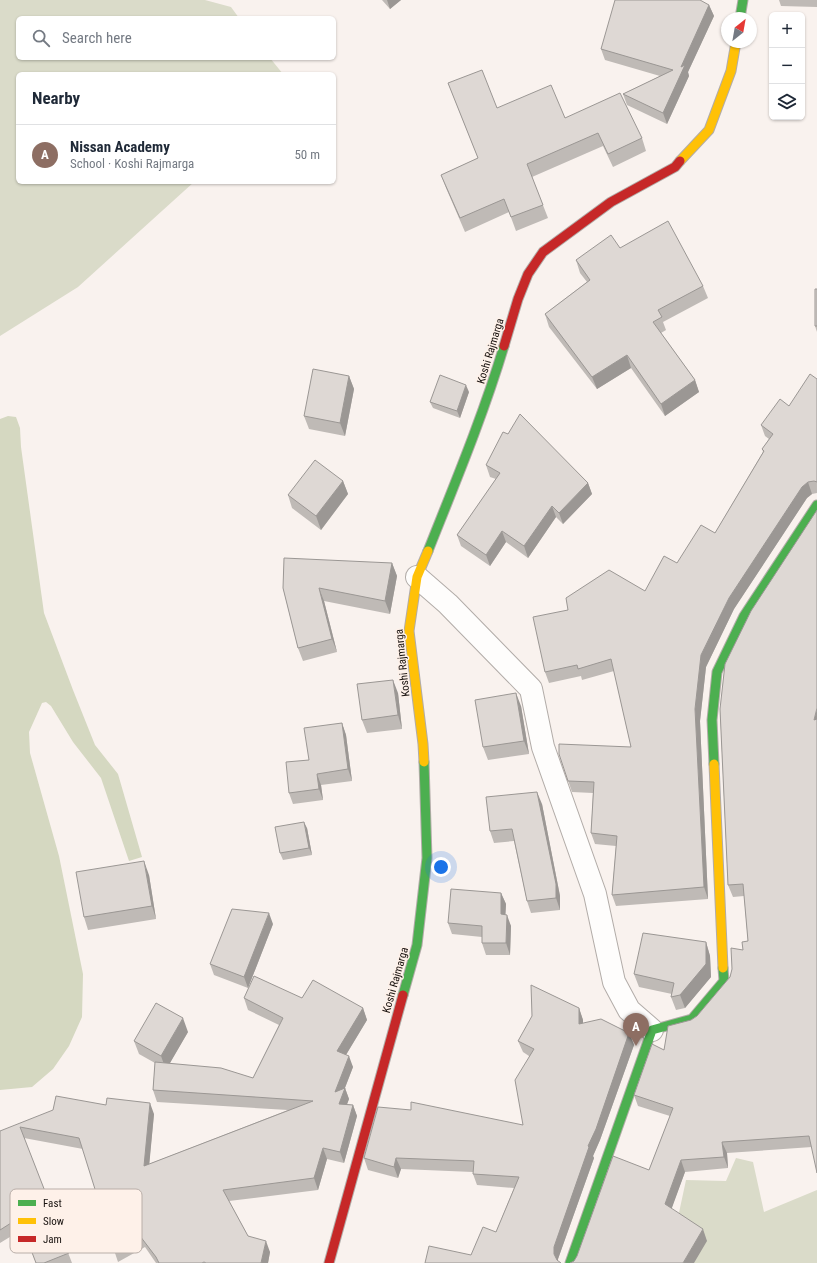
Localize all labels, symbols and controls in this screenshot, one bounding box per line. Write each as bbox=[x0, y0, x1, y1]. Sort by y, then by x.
north arrow bbox=[721, 12, 757, 48]
map controls bbox=[769, 12, 805, 120]
button: + bbox=[769, 12, 805, 48]
search box bbox=[16, 16, 336, 60]
icon: search bbox=[30, 27, 52, 49]
text: Search here bbox=[62, 29, 132, 47]
button: − bbox=[769, 48, 805, 84]
button: layers bbox=[769, 84, 805, 120]
text: Nearby bbox=[32, 88, 80, 108]
text: Nissan Academy bbox=[70, 138, 170, 156]
text: A bbox=[41, 147, 49, 162]
text: 50 m bbox=[294, 147, 320, 162]
text: School · Koshi Rajmarga bbox=[70, 156, 194, 171]
street label: Koshi Rajmarga bbox=[474, 317, 507, 385]
street label: Koshi Rajmarga bbox=[392, 629, 413, 697]
your location bbox=[431, 857, 451, 877]
street label: Koshi Rajmarga bbox=[380, 946, 411, 1015]
pin: A bbox=[623, 1013, 649, 1046]
legend bbox=[10, 1189, 142, 1253]
text: Fast bbox=[43, 1197, 62, 1210]
text: Slow bbox=[43, 1215, 64, 1228]
text: Jam bbox=[43, 1233, 62, 1246]

